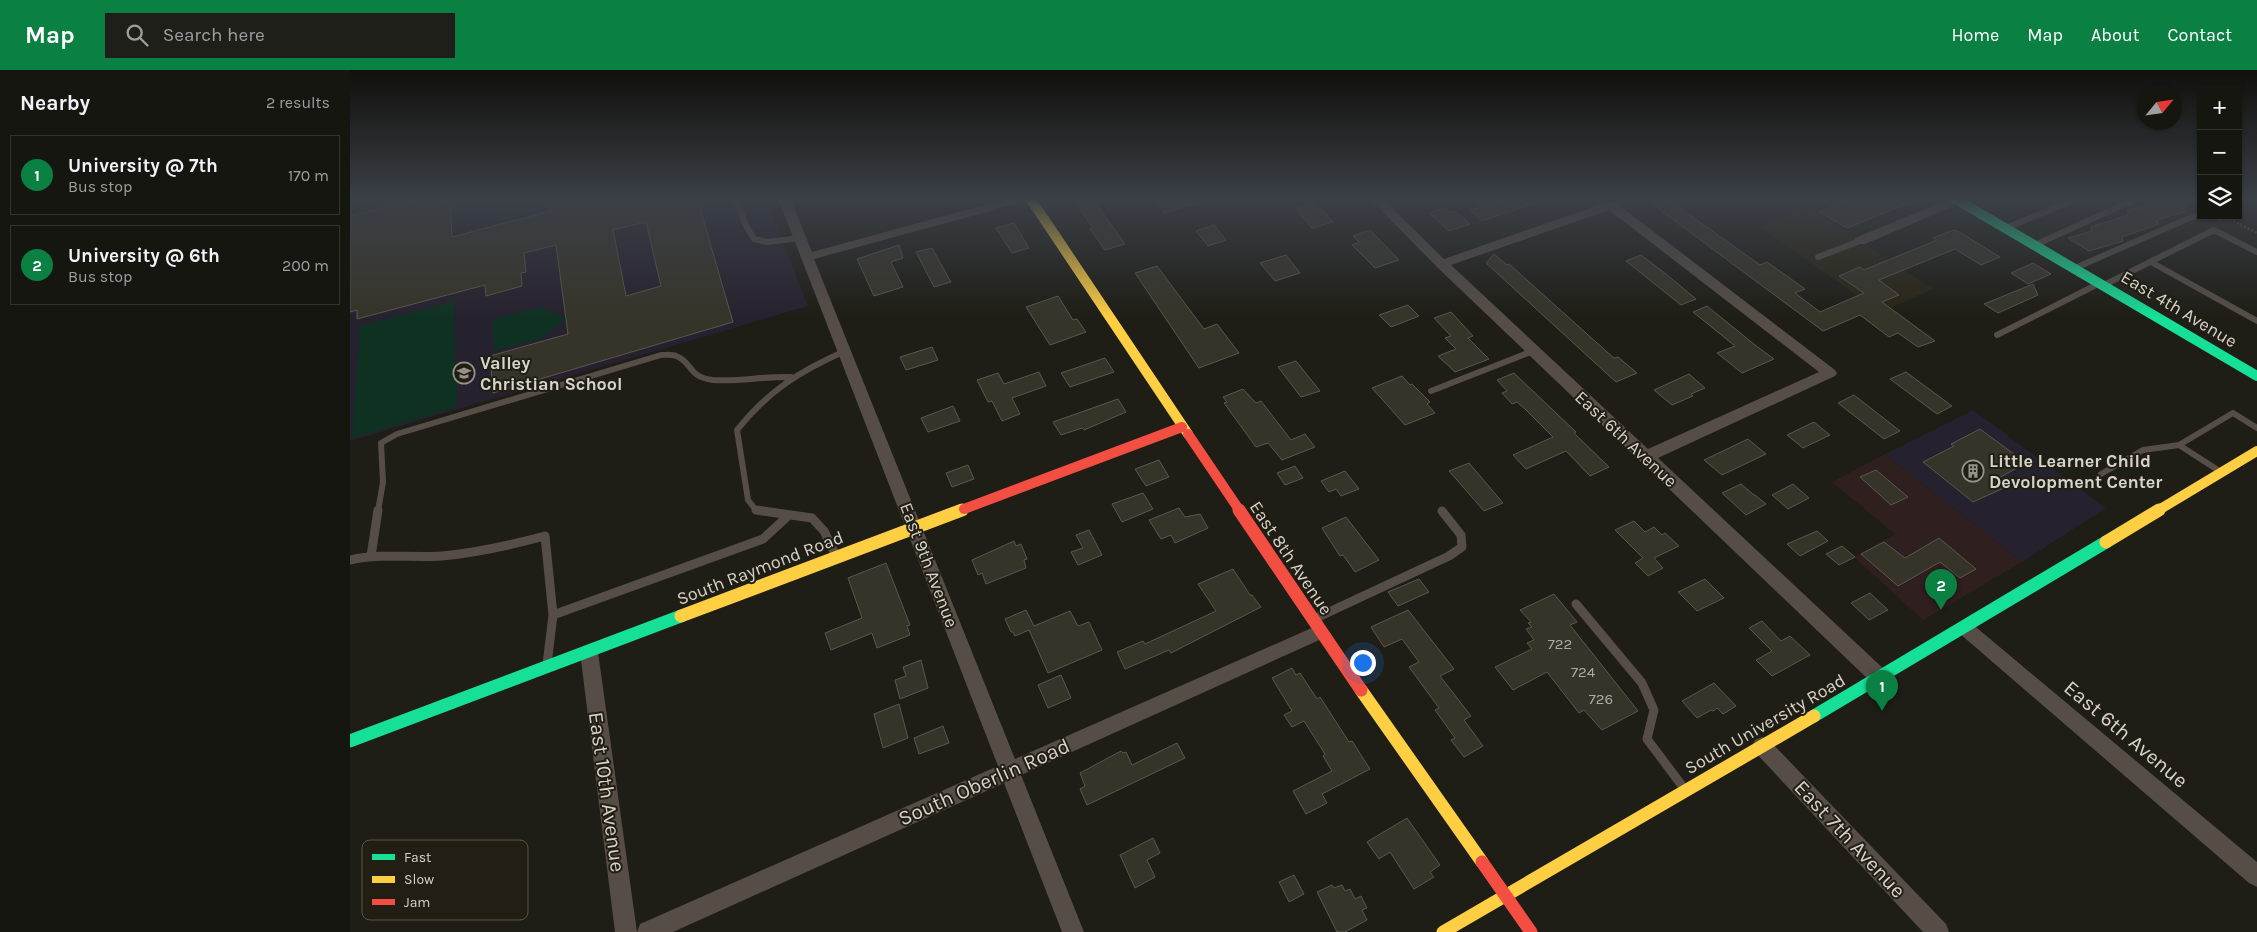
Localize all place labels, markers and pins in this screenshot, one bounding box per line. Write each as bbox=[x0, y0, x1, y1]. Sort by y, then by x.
place label: Valley Christian School bbox=[480, 352, 622, 395]
school or university icon: Valley Christian School bbox=[452, 361, 476, 385]
place label: Little Learner Child Devolopment Center bbox=[1989, 450, 2162, 493]
building icon: Little Learner Child Devolopment Center bbox=[1961, 459, 1985, 483]
pin: 2 bbox=[1925, 569, 1957, 610]
pin: 1 bbox=[1866, 670, 1898, 711]

